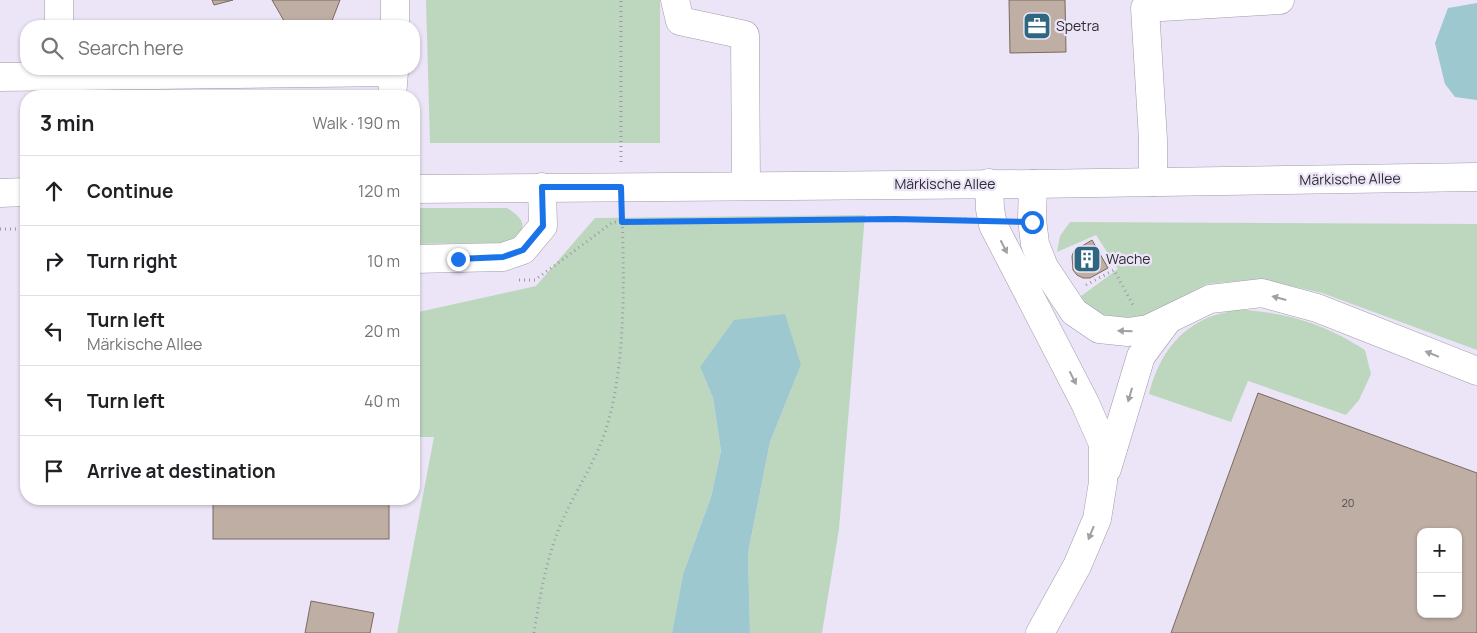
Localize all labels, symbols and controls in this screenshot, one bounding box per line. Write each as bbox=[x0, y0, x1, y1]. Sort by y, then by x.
office icon: Spetra bbox=[1022, 11, 1052, 41]
place label: Spetra bbox=[1056, 16, 1099, 35]
search box bbox=[20, 20, 420, 75]
icon: search bbox=[38, 34, 66, 62]
text: Search here bbox=[78, 35, 184, 61]
text: 3 min bbox=[40, 109, 94, 137]
text: Walk · 190 m bbox=[312, 112, 400, 134]
street label: Märkische Allee bbox=[1299, 168, 1401, 189]
street label: Märkische Allee bbox=[895, 174, 995, 193]
icon: ahead bbox=[40, 177, 68, 205]
text: Continue bbox=[87, 178, 173, 204]
text: 120 m bbox=[358, 180, 400, 202]
route start bbox=[1021, 211, 1044, 234]
one-way arrow bbox=[1000, 239, 1008, 254]
building icon: Wache bbox=[1072, 244, 1102, 274]
icon: right bbox=[40, 247, 68, 275]
text: Turn right bbox=[87, 248, 177, 274]
route end bbox=[447, 248, 470, 271]
place label: Wache bbox=[1106, 249, 1151, 268]
text: 10 m bbox=[367, 250, 400, 272]
one-way arrow bbox=[1272, 293, 1287, 301]
text: Turn left bbox=[87, 307, 165, 333]
icon: left bbox=[40, 317, 68, 345]
text: 20 m bbox=[364, 320, 400, 342]
one-way arrow bbox=[1117, 327, 1133, 335]
text: Märkische Allee bbox=[87, 333, 202, 355]
one-way arrow bbox=[1425, 349, 1439, 357]
one-way arrow bbox=[1069, 371, 1077, 385]
icon: left bbox=[40, 387, 68, 415]
text: Turn left bbox=[87, 388, 165, 414]
one-way arrow bbox=[1126, 388, 1134, 403]
text: 40 m bbox=[364, 390, 400, 412]
icon: arrive bbox=[40, 457, 68, 485]
text: Arrive at destination bbox=[87, 458, 276, 484]
house number: 20 bbox=[1342, 495, 1354, 510]
one-way arrow bbox=[1087, 526, 1095, 541]
map controls bbox=[1417, 528, 1462, 618]
button: + bbox=[1417, 528, 1462, 573]
button: − bbox=[1417, 573, 1462, 618]

